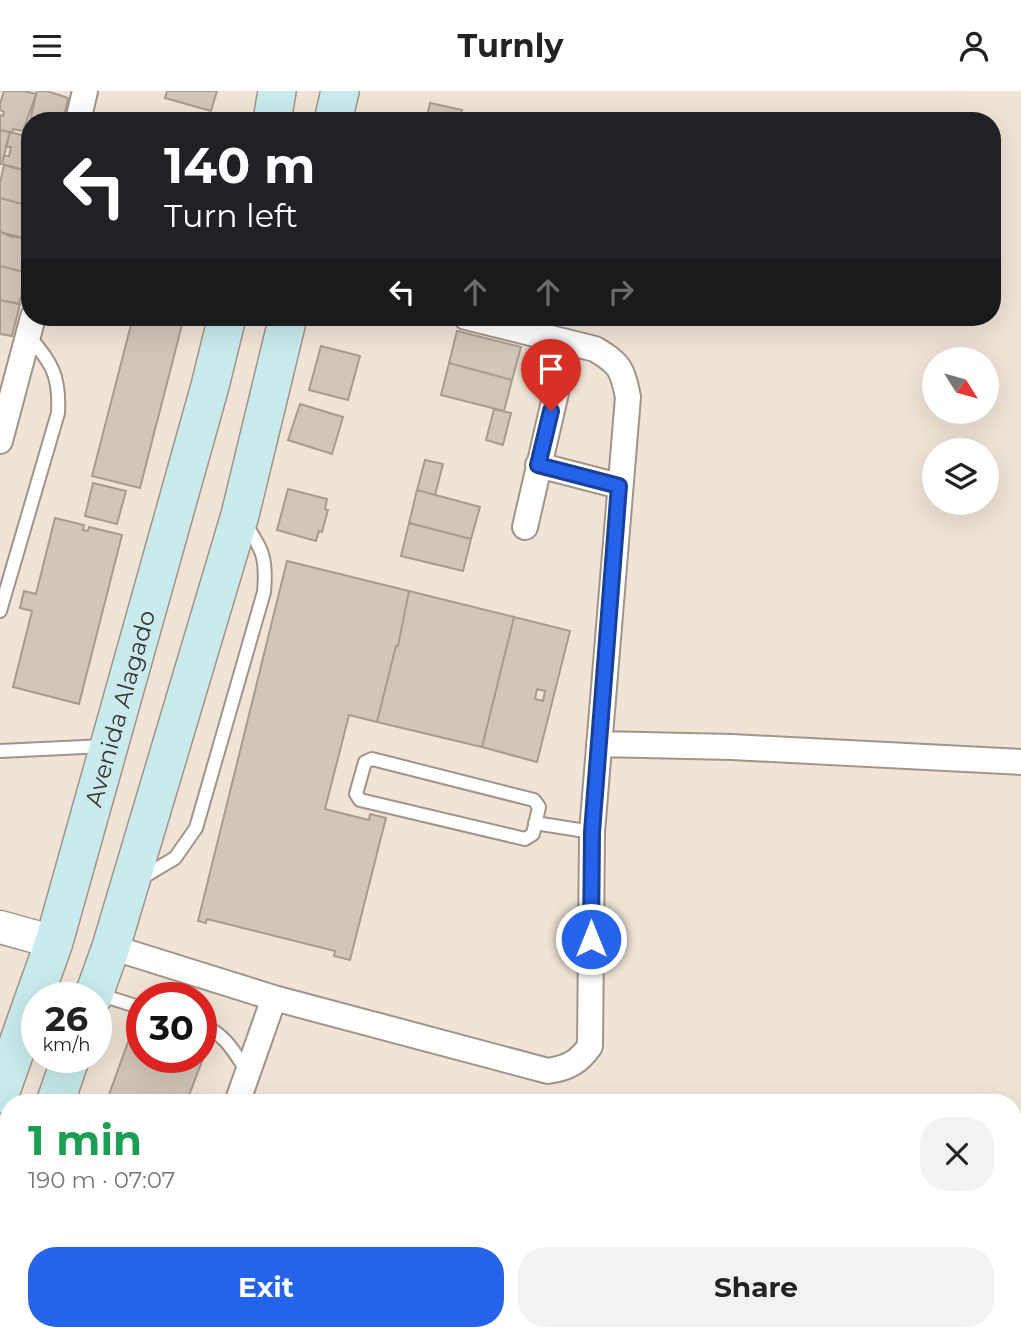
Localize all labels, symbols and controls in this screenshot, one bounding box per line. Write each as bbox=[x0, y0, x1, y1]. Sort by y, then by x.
text: Turnly bbox=[458, 26, 563, 65]
icon: menu bbox=[28, 27, 66, 65]
icon: person bbox=[955, 27, 993, 65]
text: 140 m bbox=[164, 136, 316, 195]
icon: left bbox=[49, 140, 140, 231]
text: Turn left bbox=[164, 196, 298, 235]
icon: left bbox=[383, 273, 421, 311]
icon: ahead bbox=[456, 273, 494, 311]
icon: ahead bbox=[529, 273, 567, 311]
icon: right bbox=[602, 273, 640, 311]
pin bbox=[521, 339, 581, 411]
north arrow bbox=[922, 347, 999, 423]
map controls bbox=[922, 347, 999, 515]
icon: arrive bbox=[532, 350, 570, 388]
button: layers bbox=[922, 438, 999, 515]
street label: Avenida Alagado bbox=[78, 607, 161, 810]
position arrow bbox=[554, 902, 628, 976]
speed limit sign: 30 bbox=[126, 982, 217, 1073]
text: 26 bbox=[45, 997, 88, 1040]
text: km/h bbox=[42, 1034, 91, 1056]
text: 1 min bbox=[28, 1114, 142, 1166]
button: close bbox=[920, 1117, 994, 1191]
text: 190 m · 07:07 bbox=[28, 1166, 175, 1194]
button: Exit bbox=[28, 1247, 504, 1327]
button: Share bbox=[518, 1247, 994, 1327]

